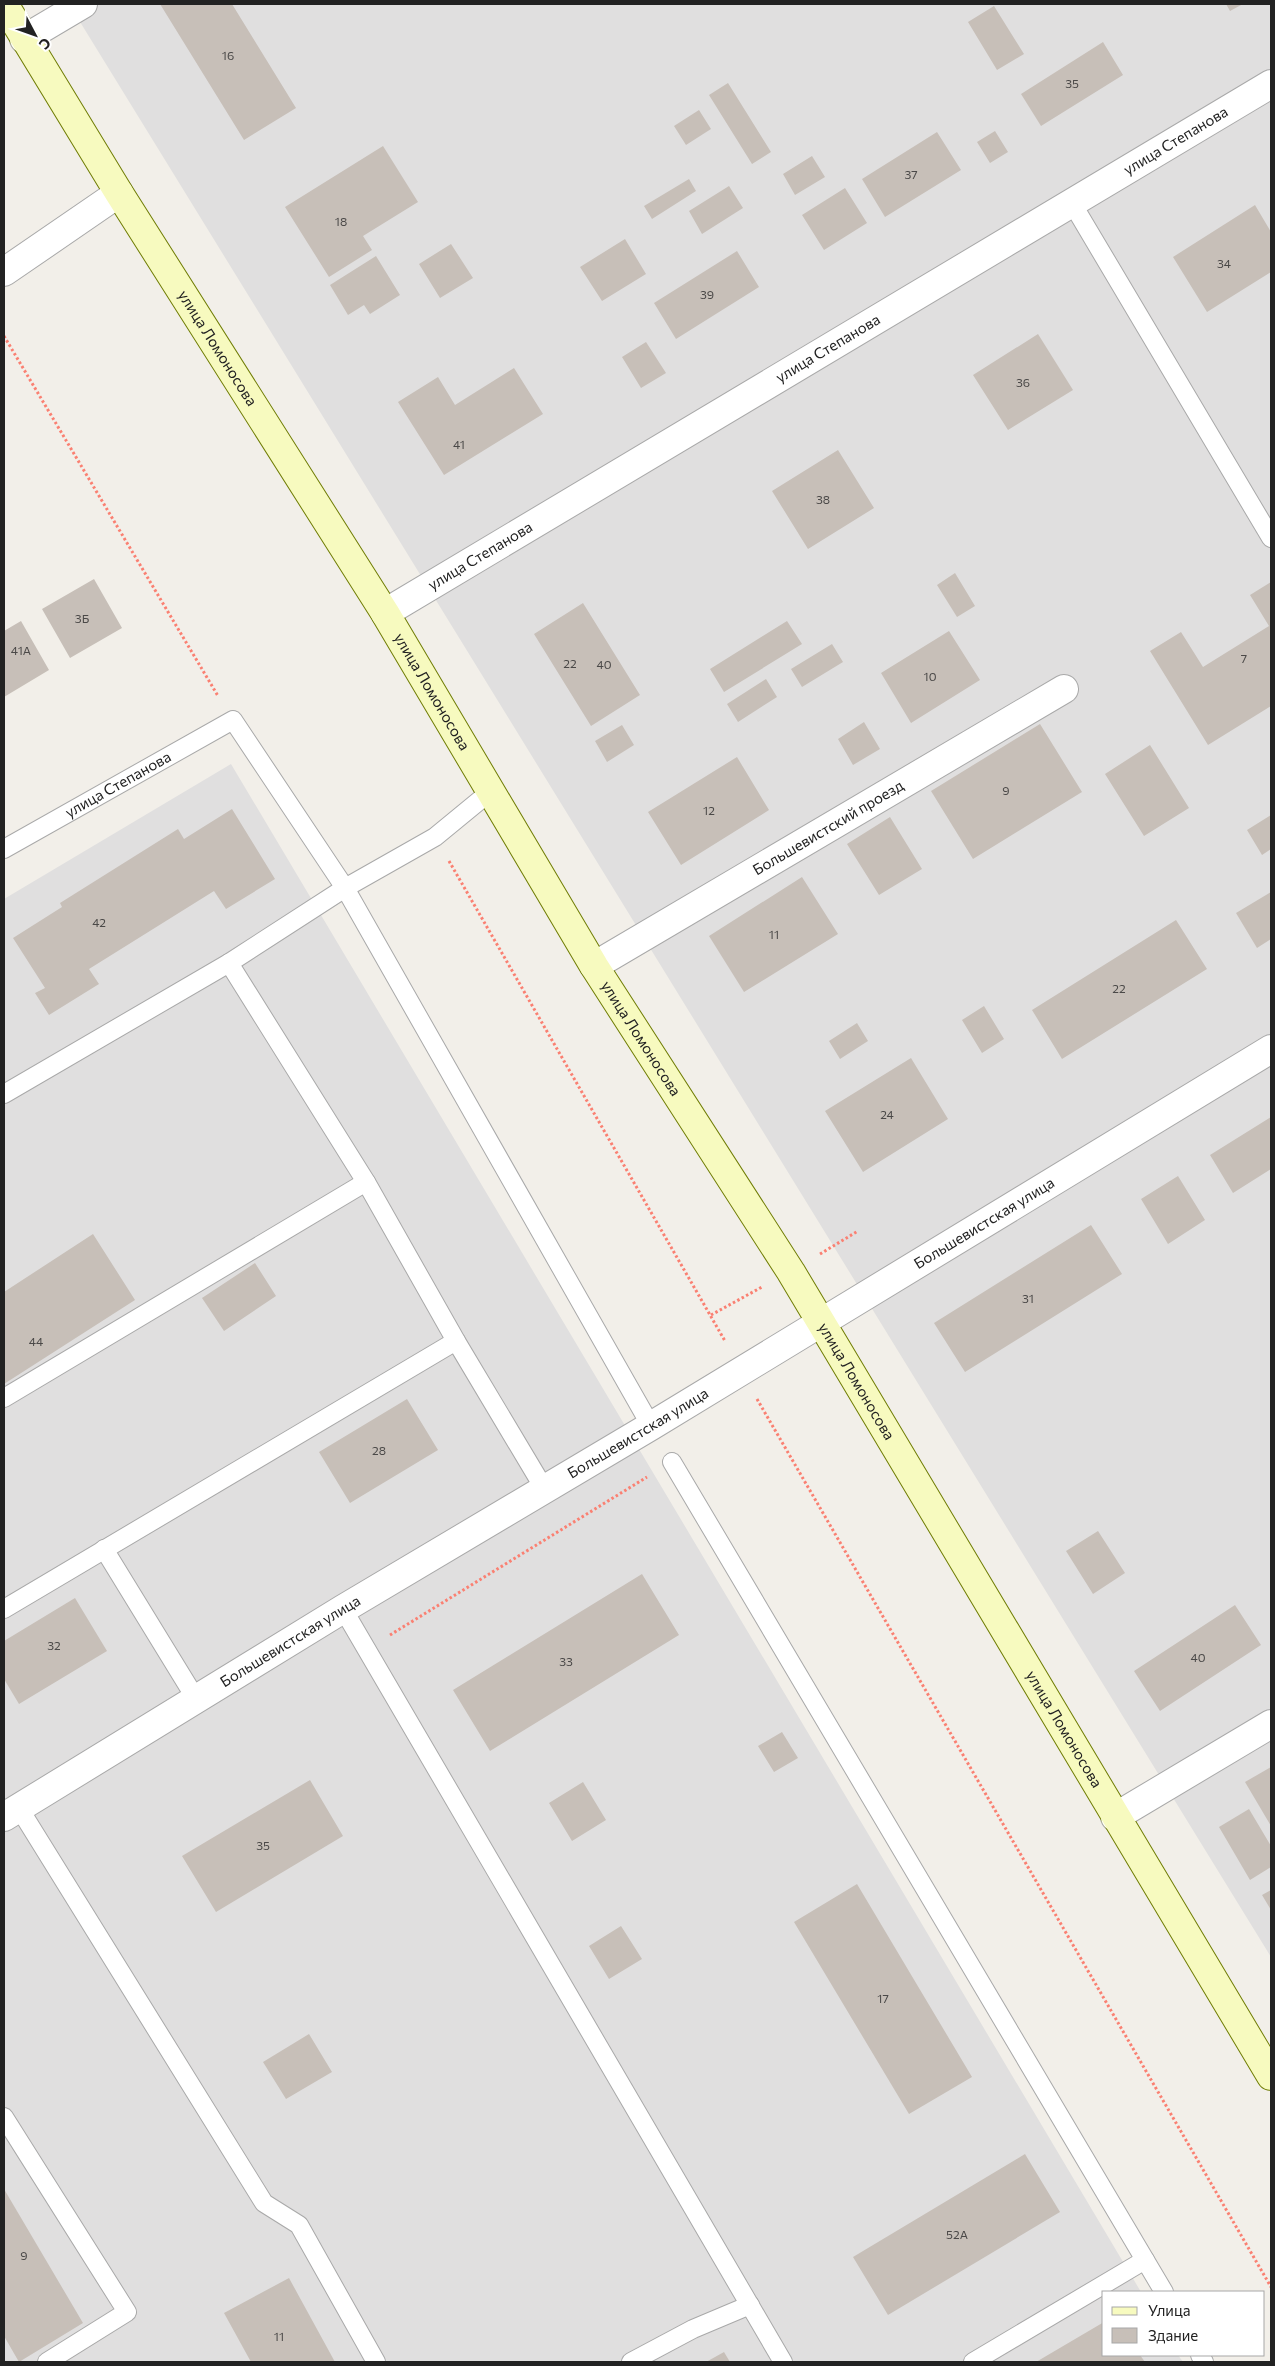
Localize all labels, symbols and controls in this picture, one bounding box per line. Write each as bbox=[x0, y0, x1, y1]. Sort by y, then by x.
north arrow bbox=[10, 10, 60, 60]
text: С bbox=[36, 35, 55, 53]
house number: 16 bbox=[222, 48, 234, 62]
house number: 35 bbox=[1065, 76, 1079, 90]
street label: улица Степанова bbox=[1120, 102, 1231, 178]
house number: 37 bbox=[904, 167, 918, 181]
house number: 18 bbox=[335, 214, 347, 228]
house number: 34 bbox=[1217, 256, 1231, 270]
street label: улица Ломоносова bbox=[175, 287, 261, 409]
house number: 39 bbox=[700, 287, 714, 301]
street label: улица Степанова bbox=[772, 310, 883, 386]
house number: 36 bbox=[1016, 375, 1030, 389]
house number: 41 bbox=[453, 437, 465, 451]
house number: 38 bbox=[816, 492, 830, 506]
street label: улица Степанова bbox=[424, 517, 535, 593]
house number: 3Б bbox=[75, 611, 90, 625]
street label: улица Ломоносова bbox=[391, 629, 474, 753]
house number: 41А bbox=[11, 643, 31, 657]
house number: 7 bbox=[1241, 651, 1247, 665]
house number: 22 bbox=[563, 656, 577, 670]
house number: 40 bbox=[596, 657, 612, 671]
house number: 10 bbox=[924, 669, 937, 683]
street label: улица Степанова bbox=[62, 747, 174, 821]
street label: Большевистский проезд bbox=[749, 776, 907, 878]
house number: 9 bbox=[1002, 783, 1010, 797]
house number: 12 bbox=[703, 803, 715, 817]
house number: 42 bbox=[92, 915, 106, 929]
house number: 11 bbox=[769, 927, 779, 941]
street label: улица Ломоносова bbox=[598, 977, 685, 1099]
house number: 22 bbox=[1112, 981, 1126, 995]
house number: 24 bbox=[880, 1107, 894, 1121]
street label: Большевистская улица bbox=[910, 1173, 1057, 1272]
house number: 31 bbox=[1022, 1291, 1034, 1305]
street label: улица Ломоносова bbox=[815, 1319, 899, 1443]
house number: 44 bbox=[29, 1334, 43, 1348]
street label: Большевистская улица bbox=[564, 1383, 711, 1482]
house number: 28 bbox=[372, 1443, 386, 1457]
street label: Большевистская улица bbox=[217, 1591, 363, 1690]
house number: 32 bbox=[47, 1638, 61, 1652]
house number: 40 bbox=[1190, 1650, 1206, 1664]
house number: 33 bbox=[559, 1654, 573, 1668]
street label: улица Ломоносова bbox=[1023, 1667, 1107, 1791]
house number: 35 bbox=[256, 1838, 270, 1852]
house number: 17 bbox=[877, 1991, 889, 2005]
house number: 52А bbox=[946, 2227, 968, 2241]
house number: 9 bbox=[20, 2248, 28, 2262]
legend bbox=[1102, 2291, 1265, 2356]
text: Улица bbox=[1148, 2301, 1190, 2319]
text: Здание bbox=[1148, 2326, 1198, 2344]
house number: 11 bbox=[274, 2329, 284, 2343]

